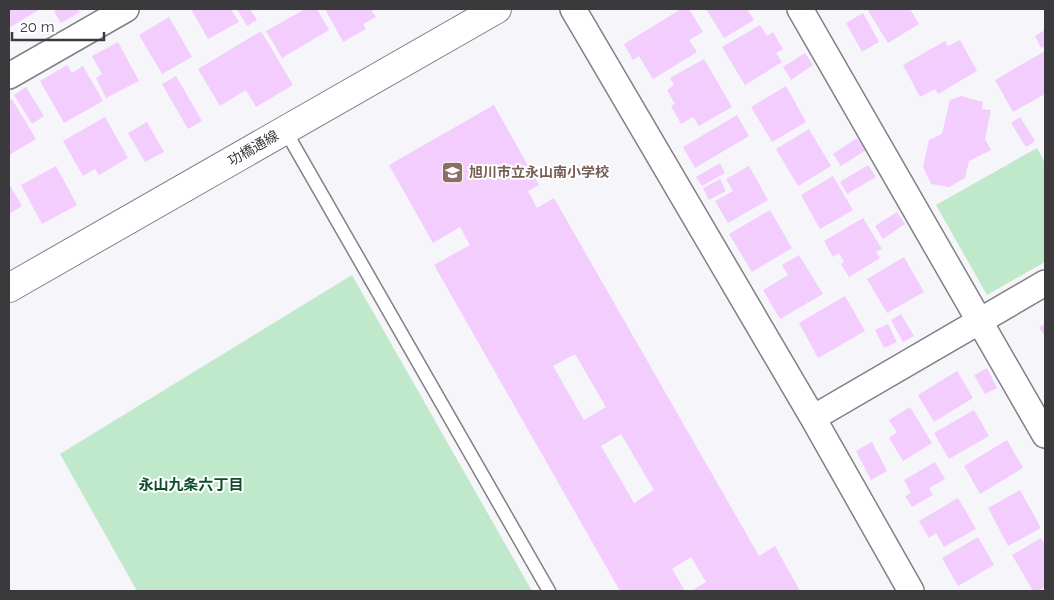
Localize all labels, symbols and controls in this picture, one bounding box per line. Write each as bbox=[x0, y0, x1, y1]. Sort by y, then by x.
scale bar bbox=[12, 10, 105, 42]
text: 20 m bbox=[20, 18, 55, 36]
street label: 功橋通線 bbox=[225, 127, 281, 169]
school or university icon: 旭川市立永山南小学校 bbox=[441, 160, 465, 184]
place label: 旭川市立永山南小学校 bbox=[469, 164, 609, 180]
district label: 永山九条六丁目 bbox=[138, 476, 244, 494]

